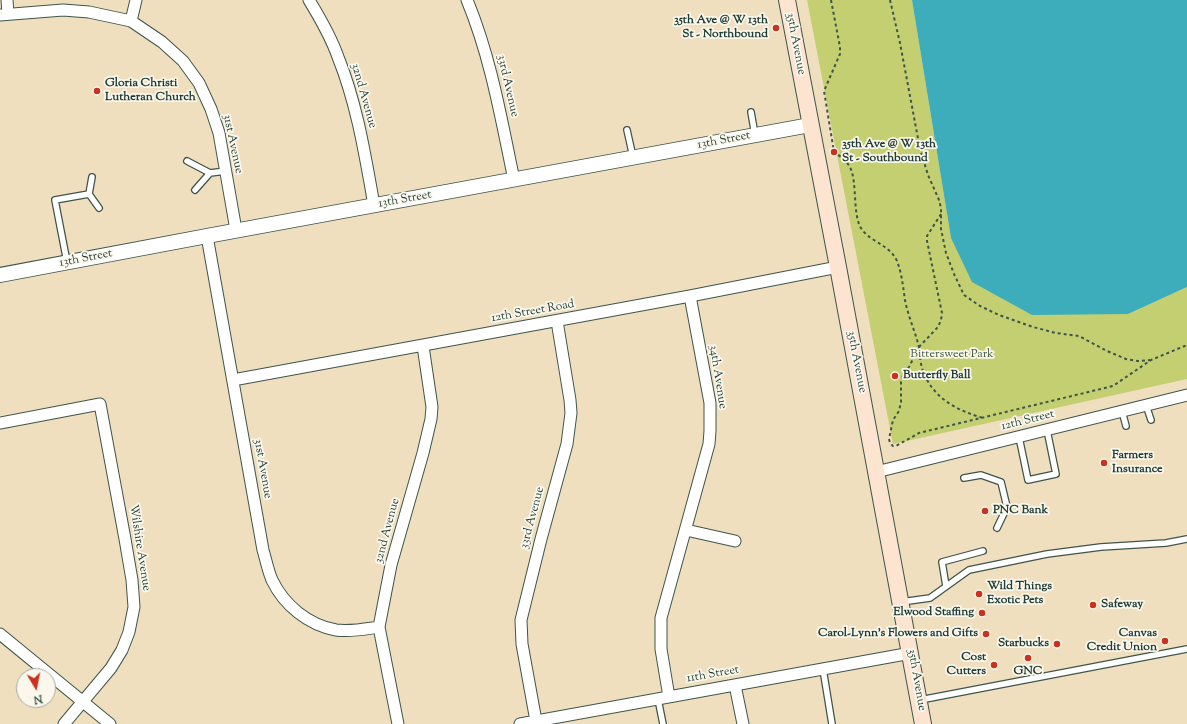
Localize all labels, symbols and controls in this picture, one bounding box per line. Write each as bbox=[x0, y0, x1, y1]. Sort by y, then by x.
street label: 35th Avenue bbox=[782, 12, 808, 76]
place label: 35th Ave @ W 13th St - Northbound bbox=[674, 14, 768, 42]
marker: 35th Ave @ W 13th St - Northbound bbox=[771, 23, 781, 33]
street label: 33rd Avenue bbox=[493, 53, 521, 119]
street label: 32nd Avenue bbox=[347, 62, 379, 130]
place label: Gloria Christi Lutheran Church bbox=[105, 77, 196, 105]
marker: Gloria Christi Lutheran Church bbox=[92, 86, 102, 96]
street label: 31st Avenue bbox=[219, 113, 245, 175]
street label: 13th Street bbox=[696, 129, 752, 153]
place label: 35th Ave @ W 13th St - Southbound bbox=[842, 138, 936, 166]
marker: 35th Ave @ W 13th St - Southbound bbox=[829, 147, 839, 157]
street label: 13th Street bbox=[377, 188, 433, 212]
street label: 13th Street bbox=[58, 247, 114, 271]
street label: 12th Street Road bbox=[490, 298, 576, 326]
street label: 35th Avenue bbox=[843, 330, 869, 394]
street label: 34th Avenue bbox=[705, 344, 729, 410]
park label: Bittersweet Park bbox=[910, 348, 994, 362]
place label: Butterfly Ball bbox=[903, 369, 971, 383]
marker: Butterfly Ball bbox=[890, 371, 900, 381]
street label: 12th Street bbox=[1000, 407, 1056, 435]
street label: 31st Avenue bbox=[250, 438, 274, 500]
place label: Farmers Insurance bbox=[1112, 449, 1163, 477]
marker: Farmers Insurance bbox=[1099, 458, 1109, 468]
street label: 33rd Avenue bbox=[518, 485, 548, 551]
street label: 32nd Avenue bbox=[372, 497, 404, 565]
street label: Wilshire Avenue bbox=[125, 504, 153, 592]
place label: PNC Bank bbox=[993, 504, 1048, 518]
marker: PNC Bank bbox=[980, 506, 990, 516]
place label: Wild Things Exotic Pets bbox=[987, 580, 1052, 608]
marker: Wild Things Exotic Pets bbox=[974, 589, 984, 599]
place label: Safeway bbox=[1101, 598, 1143, 612]
marker: Safeway bbox=[1088, 600, 1098, 610]
place label: Elwood Staffing bbox=[893, 606, 974, 620]
marker: Elwood Staffing bbox=[977, 608, 987, 618]
place label: Carol-Lynn's Flowers and Gifts bbox=[818, 627, 978, 641]
place label: Canvas Credit Union bbox=[1087, 627, 1157, 655]
marker: Carol-Lynn's Flowers and Gifts bbox=[981, 629, 991, 639]
marker: Canvas Credit Union bbox=[1160, 636, 1170, 646]
place label: Starbucks bbox=[998, 637, 1049, 651]
marker: Starbucks bbox=[1052, 639, 1062, 649]
street label: 35th Avenue bbox=[903, 648, 929, 712]
place label: Cost Cutters bbox=[947, 651, 986, 679]
marker: GNC bbox=[1023, 653, 1033, 663]
marker: Cost Cutters bbox=[989, 660, 999, 670]
street label: 11th Street bbox=[686, 663, 740, 687]
place label: GNC bbox=[1013, 665, 1043, 679]
north arrow bbox=[16, 668, 56, 708]
text: N bbox=[32, 690, 44, 707]

